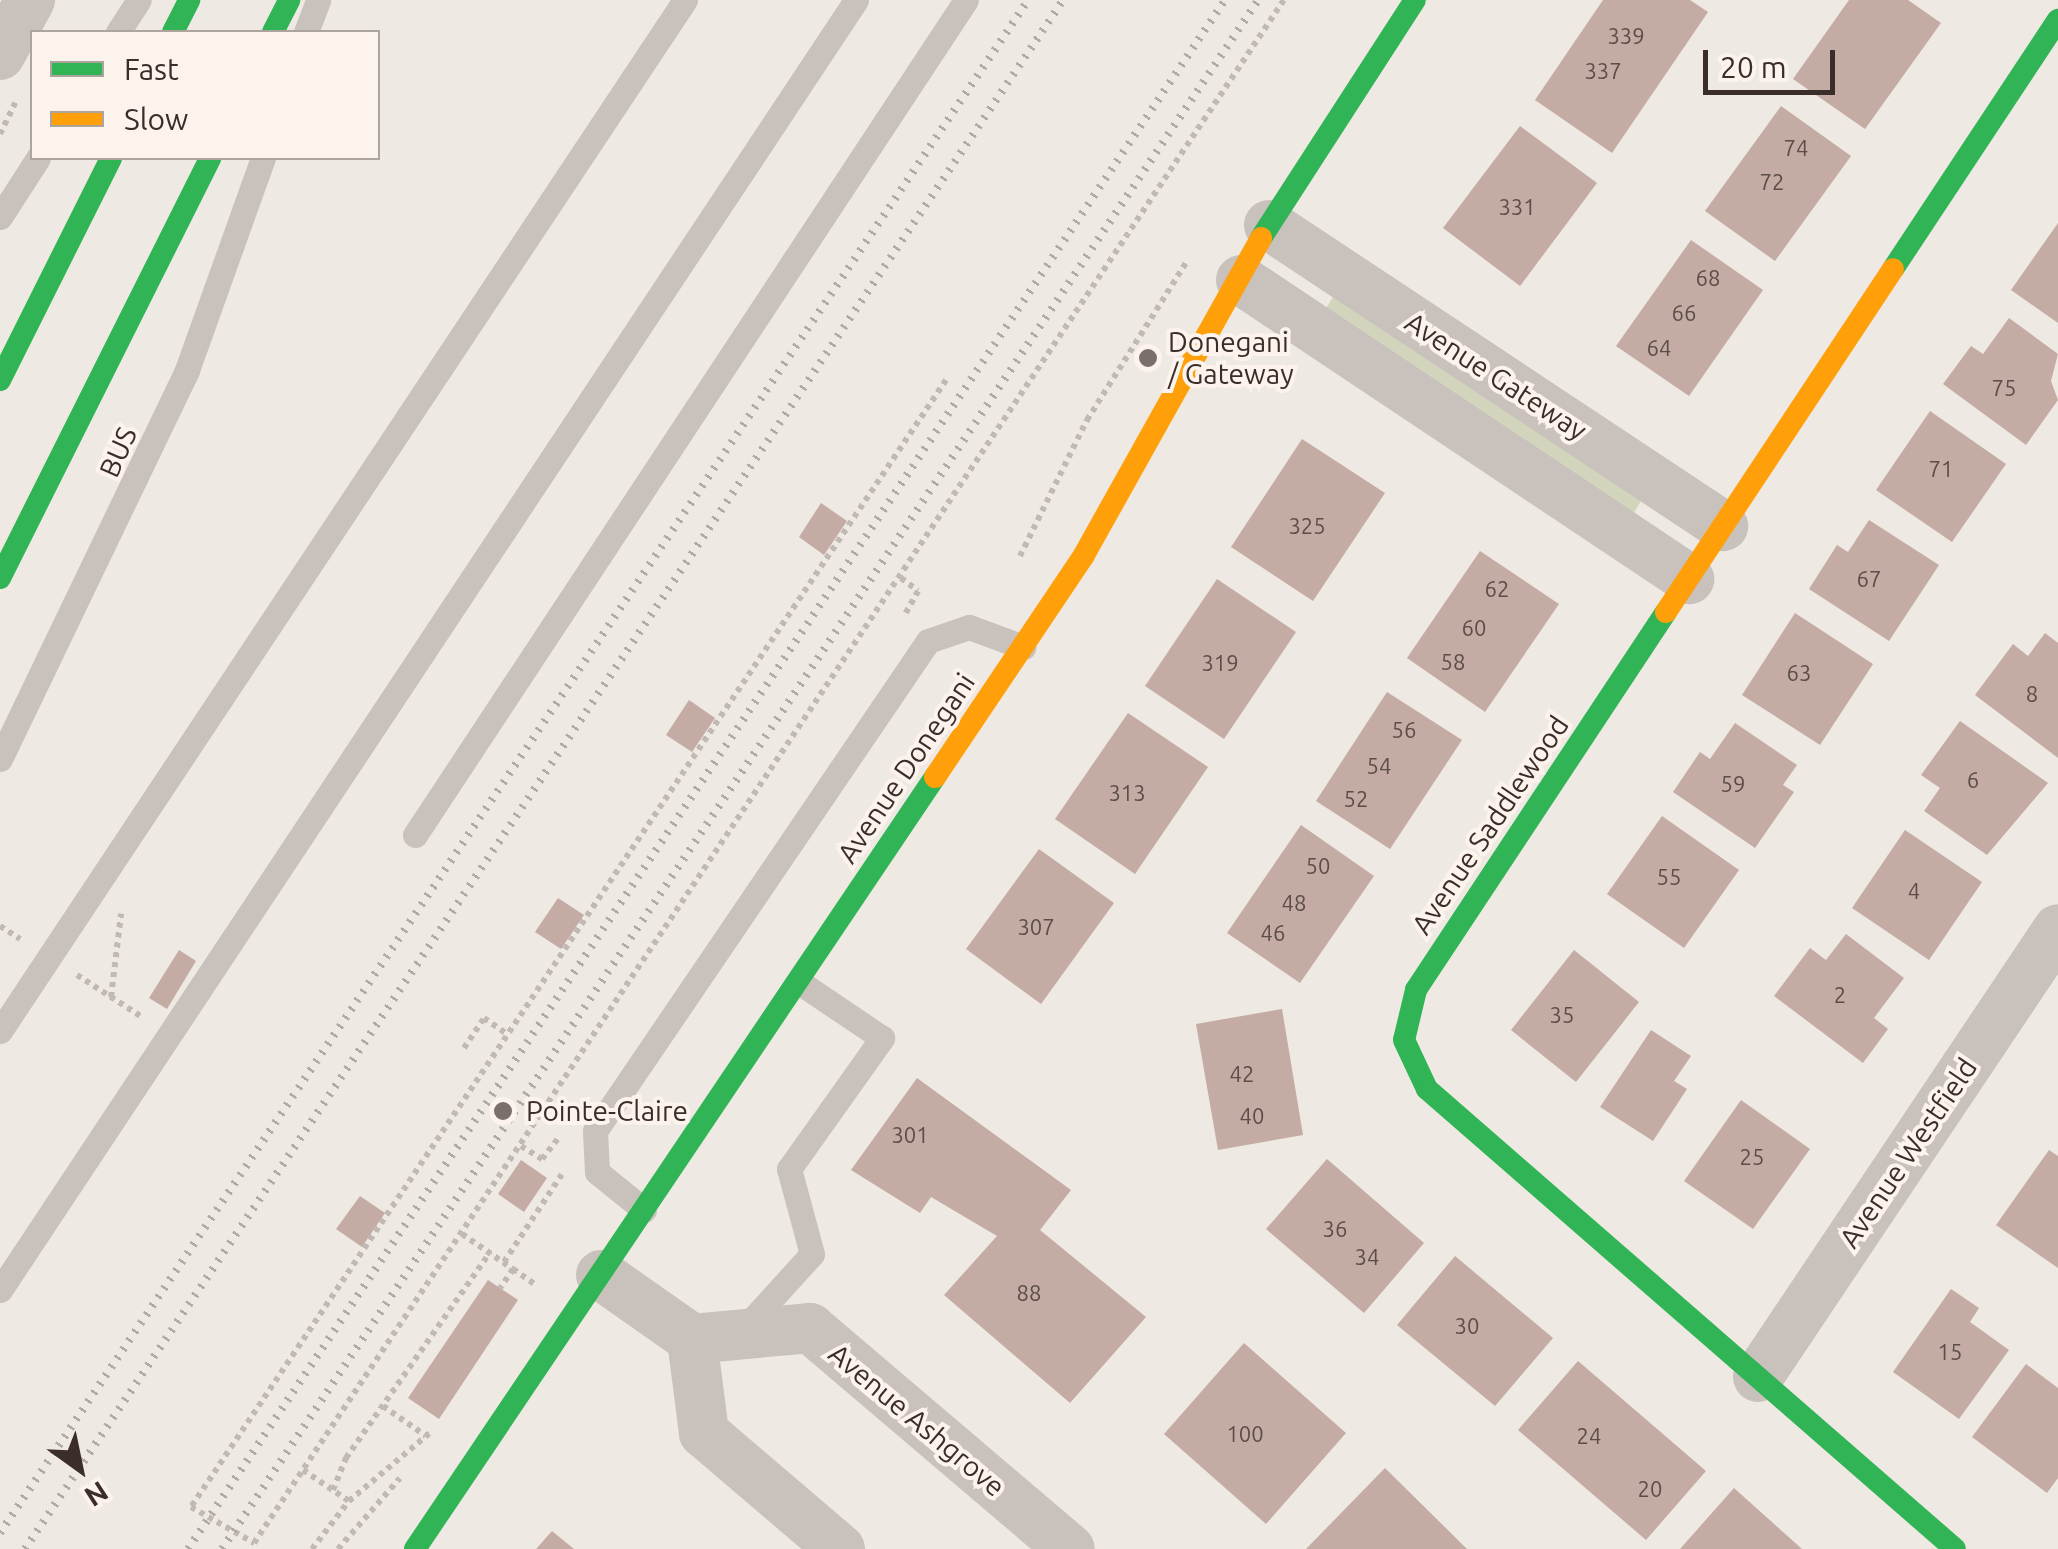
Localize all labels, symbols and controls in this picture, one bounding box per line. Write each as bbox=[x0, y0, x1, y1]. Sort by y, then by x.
house number: 339 bbox=[1607, 23, 1645, 49]
legend bbox=[30, 30, 380, 160]
scale bar bbox=[1708, 30, 1840, 92]
text: 20 m bbox=[1720, 50, 1787, 84]
text: Fast bbox=[124, 52, 179, 86]
house number: 337 bbox=[1584, 58, 1622, 84]
text: Slow bbox=[124, 102, 188, 136]
house number: 74 bbox=[1784, 135, 1808, 161]
house number: 72 bbox=[1760, 169, 1784, 195]
house number: 331 bbox=[1498, 194, 1536, 220]
house number: 68 bbox=[1696, 265, 1720, 291]
house number: 66 bbox=[1672, 300, 1696, 326]
street label: Avenue Gateway bbox=[1399, 305, 1593, 447]
place label: Donegani / Gateway bbox=[1168, 325, 1294, 391]
house number: 64 bbox=[1647, 335, 1671, 361]
marker: Donegani / Gateway bbox=[1137, 347, 1159, 369]
house number: 75 bbox=[1992, 375, 2016, 401]
street label: BUS bbox=[92, 422, 144, 482]
house number: 71 bbox=[1929, 456, 1953, 482]
house number: 325 bbox=[1288, 513, 1326, 539]
house number: 67 bbox=[1857, 566, 1881, 592]
house number: 62 bbox=[1485, 576, 1509, 602]
house number: 60 bbox=[1462, 615, 1486, 641]
house number: 58 bbox=[1441, 649, 1465, 675]
house number: 319 bbox=[1201, 650, 1239, 676]
house number: 63 bbox=[1787, 660, 1811, 686]
street label: Avenue Donegani bbox=[830, 667, 982, 869]
house number: 8 bbox=[2026, 681, 2038, 707]
street label: Avenue Saddlewood bbox=[1404, 709, 1576, 941]
house number: 56 bbox=[1392, 717, 1416, 743]
house number: 54 bbox=[1367, 753, 1391, 779]
house number: 6 bbox=[1967, 767, 1979, 793]
house number: 59 bbox=[1721, 771, 1745, 797]
house number: 313 bbox=[1108, 780, 1146, 806]
house number: 52 bbox=[1344, 786, 1368, 812]
house number: 50 bbox=[1306, 853, 1330, 879]
house number: 55 bbox=[1657, 864, 1681, 890]
house number: 4 bbox=[1908, 878, 1920, 904]
house number: 48 bbox=[1282, 890, 1306, 916]
house number: 307 bbox=[1017, 914, 1055, 940]
house number: 46 bbox=[1261, 920, 1285, 946]
house number: 2 bbox=[1834, 982, 1846, 1008]
house number: 35 bbox=[1550, 1002, 1574, 1028]
street label: Avenue Westfield bbox=[1832, 1052, 1984, 1254]
house number: 42 bbox=[1230, 1061, 1254, 1087]
place label: Pointe-Claire bbox=[526, 1094, 688, 1128]
marker: Pointe-Claire bbox=[490, 1098, 516, 1124]
house number: 40 bbox=[1240, 1103, 1264, 1129]
house number: 301 bbox=[891, 1122, 929, 1148]
house number: 25 bbox=[1740, 1144, 1764, 1170]
house number: 36 bbox=[1323, 1216, 1347, 1242]
house number: 34 bbox=[1355, 1244, 1379, 1270]
house number: 88 bbox=[1017, 1280, 1041, 1306]
house number: 30 bbox=[1455, 1313, 1479, 1339]
street label: Avenue Ashgrove bbox=[822, 1337, 1012, 1503]
house number: 15 bbox=[1938, 1339, 1962, 1365]
north arrow bbox=[30, 1419, 130, 1519]
house number: 100 bbox=[1226, 1421, 1264, 1447]
house number: 24 bbox=[1577, 1423, 1601, 1449]
text: N bbox=[79, 1476, 114, 1513]
house number: 20 bbox=[1638, 1476, 1662, 1502]

